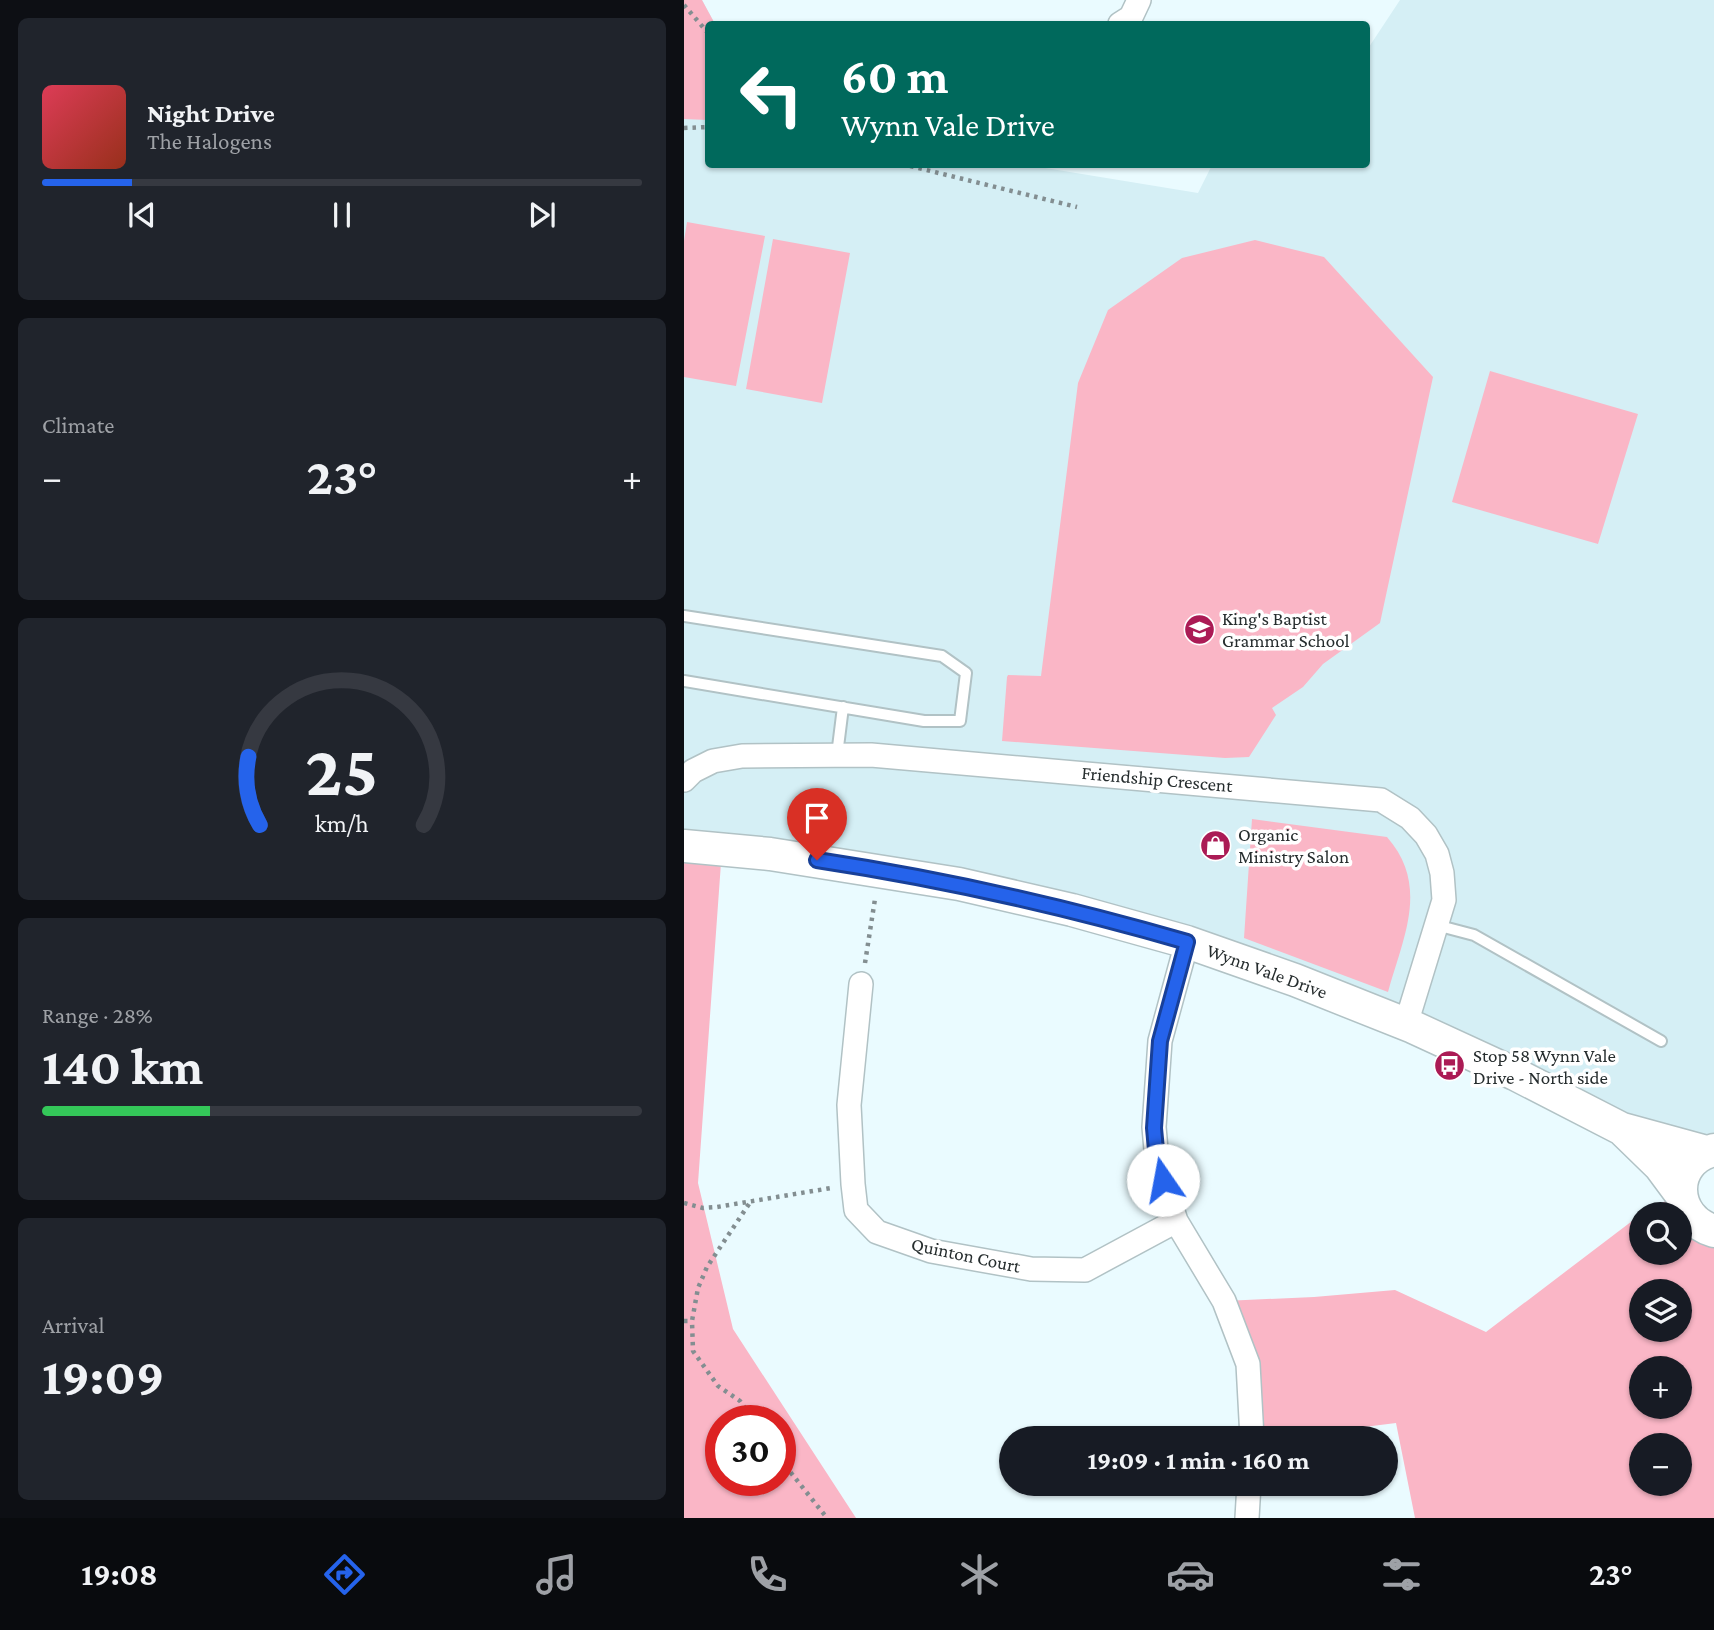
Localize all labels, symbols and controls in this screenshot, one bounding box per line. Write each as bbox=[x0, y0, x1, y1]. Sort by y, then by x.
icon: left bbox=[726, 49, 817, 140]
text: 60 m bbox=[841, 49, 948, 104]
text: Night Drive bbox=[147, 99, 275, 128]
text: Wynn Vale Drive bbox=[841, 107, 1055, 143]
text: The Halogens bbox=[147, 128, 272, 154]
icon: previous bbox=[123, 196, 161, 234]
icon: pause bbox=[323, 196, 361, 234]
icon: next bbox=[523, 196, 561, 234]
text: Climate bbox=[42, 412, 114, 438]
text: 23° bbox=[306, 447, 378, 505]
text: − bbox=[42, 456, 62, 498]
text: + bbox=[622, 456, 642, 498]
place label: King's Baptist Grammar School bbox=[1222, 608, 1350, 651]
school or university icon: King's Baptist Grammar School bbox=[1182, 612, 1216, 646]
text: 25 bbox=[306, 730, 378, 811]
street label: Friendship Crescent bbox=[1081, 762, 1234, 796]
pin bbox=[787, 788, 847, 860]
icon: arrive bbox=[798, 799, 836, 837]
text: km/h bbox=[315, 810, 369, 837]
place label: Organic Ministry Salon bbox=[1238, 824, 1349, 867]
shop icon: Organic Ministry Salon bbox=[1198, 828, 1232, 862]
street label: Wynn Vale Drive bbox=[1204, 939, 1330, 1003]
text: Range · 28% bbox=[42, 1002, 153, 1028]
text: 140 km bbox=[42, 1037, 203, 1095]
place label: Stop 58 Wynn Vale Drive - North side bbox=[1473, 1045, 1616, 1088]
bus stop icon: Stop 58 Wynn Vale Drive - North side bbox=[1433, 1049, 1467, 1083]
position arrow bbox=[1126, 1143, 1200, 1217]
map controls bbox=[1629, 1202, 1692, 1496]
button: search bbox=[1629, 1202, 1692, 1265]
street label: Quinton Court bbox=[910, 1233, 1023, 1277]
button: layers bbox=[1629, 1279, 1692, 1342]
text: Arrival bbox=[42, 1312, 105, 1338]
text: 19:09 bbox=[42, 1347, 164, 1405]
button: + bbox=[1629, 1356, 1692, 1419]
speed limit sign: 30 bbox=[705, 1405, 796, 1496]
button: − bbox=[1629, 1433, 1692, 1496]
text: 19:09 · 1 min · 160 m bbox=[1087, 1446, 1310, 1475]
icon: directions bbox=[320, 1550, 369, 1599]
icon: music bbox=[532, 1550, 581, 1599]
icon: phone bbox=[743, 1550, 792, 1599]
icon: climate bbox=[955, 1550, 1004, 1599]
icon: car bbox=[1166, 1550, 1215, 1599]
icon: filters bbox=[1377, 1550, 1426, 1599]
text: 19:08 bbox=[81, 1556, 158, 1592]
text: 23° bbox=[1589, 1556, 1633, 1592]

